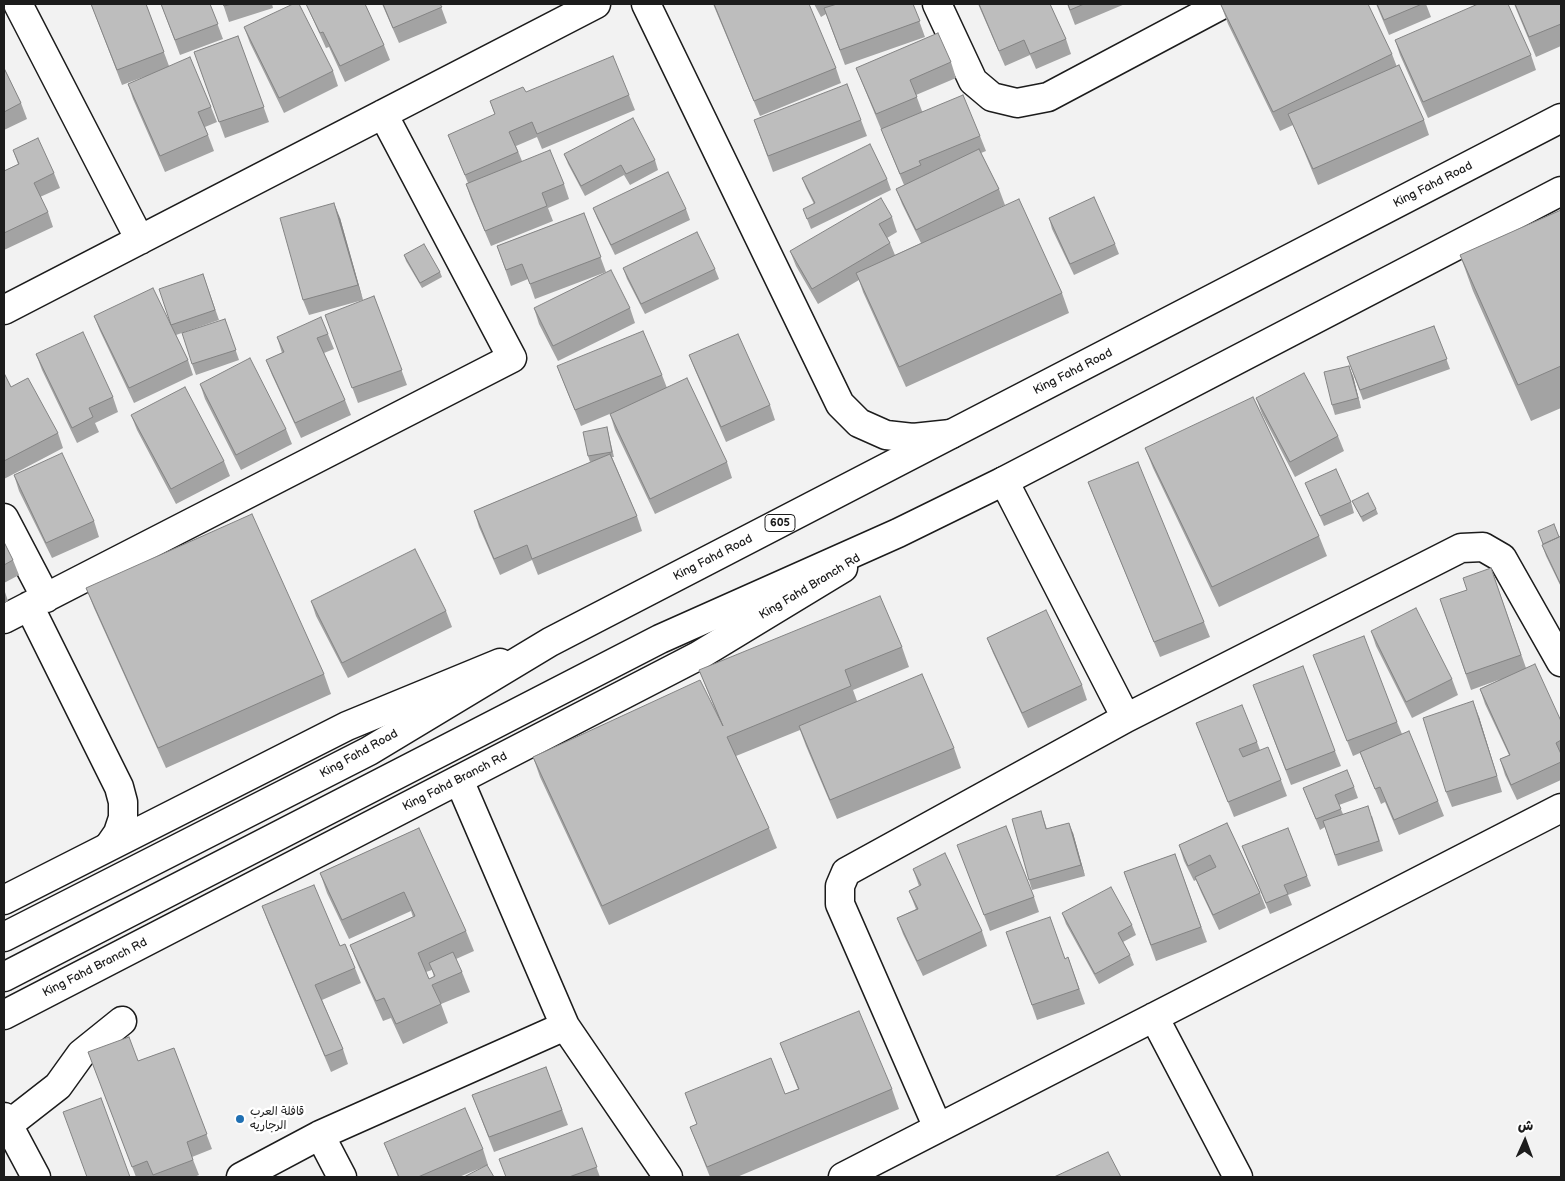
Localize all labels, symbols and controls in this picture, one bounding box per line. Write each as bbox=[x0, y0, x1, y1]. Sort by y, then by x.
street label: King Fahd Road bbox=[1391, 159, 1475, 211]
street label: King Fahd Road bbox=[1031, 346, 1115, 398]
road number: 605 bbox=[765, 514, 795, 532]
street label: King Fahd Road bbox=[671, 532, 755, 584]
street label: King Fahd Branch Rd bbox=[757, 551, 863, 623]
street label: King Fahd Road bbox=[318, 727, 400, 781]
street label: King Fahd Branch Rd bbox=[400, 749, 510, 815]
street label: King Fahd Branch Rd bbox=[40, 935, 150, 1001]
place label: قافلة العرب الرجاريه bbox=[250, 1105, 304, 1133]
marker: قافلة العرب الرجاريه bbox=[234, 1113, 246, 1125]
north arrow bbox=[1500, 1116, 1550, 1166]
text: ش bbox=[1518, 1117, 1534, 1134]

